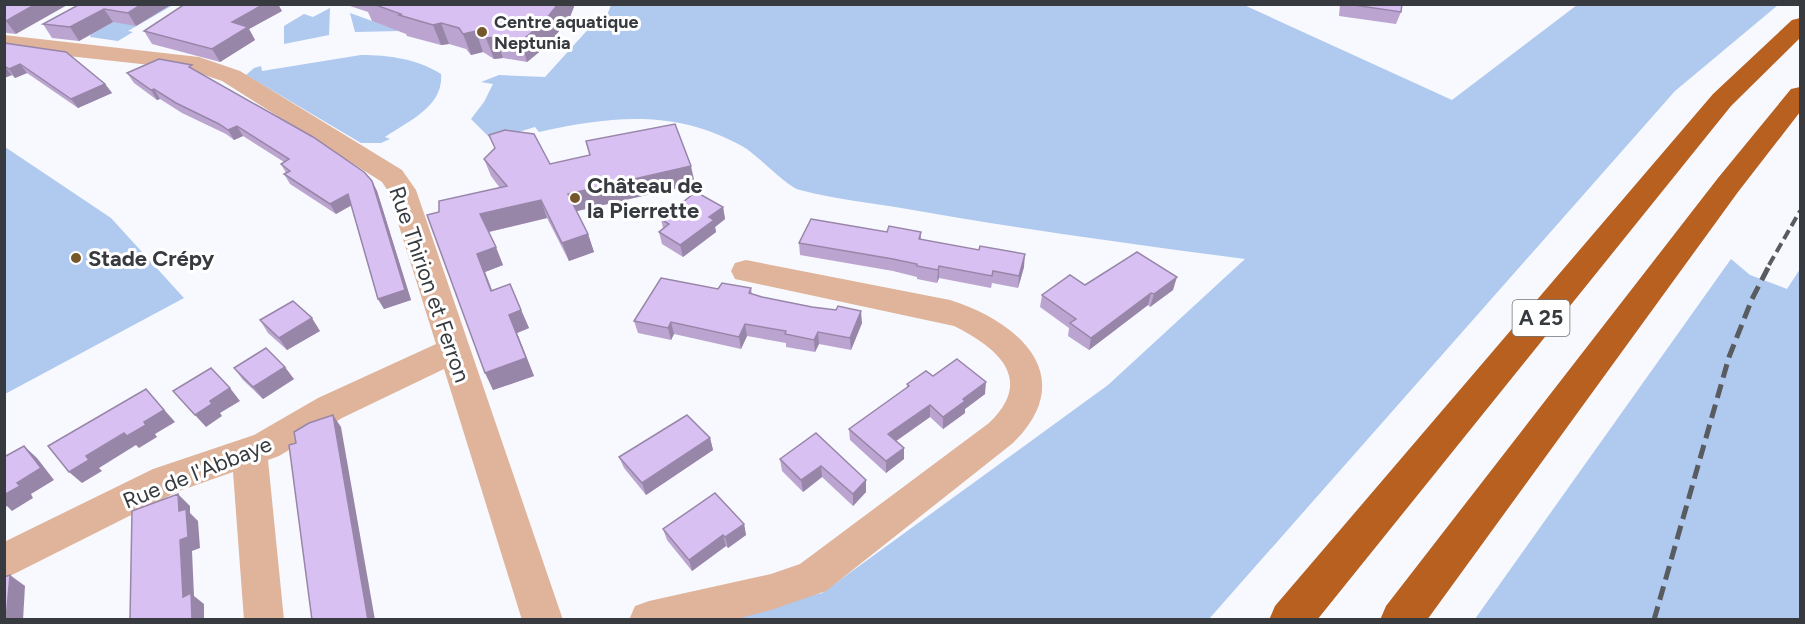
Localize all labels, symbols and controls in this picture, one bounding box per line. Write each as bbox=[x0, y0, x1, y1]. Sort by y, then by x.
place label: Centre aquatique Neptunia bbox=[494, 11, 638, 54]
marker: Centre aquatique Neptunia bbox=[475, 25, 489, 39]
place label: Château de la Pierrette bbox=[587, 172, 703, 224]
street label: Rue Thirion et Ferron bbox=[383, 183, 476, 386]
marker: Château de la Pierrette bbox=[568, 191, 582, 205]
place label: Stade Crépy bbox=[88, 245, 215, 272]
marker: Stade Crépy bbox=[69, 251, 83, 265]
road number: A 25 bbox=[1512, 300, 1570, 336]
street label: Rue de l'Abbaye bbox=[119, 430, 276, 515]

